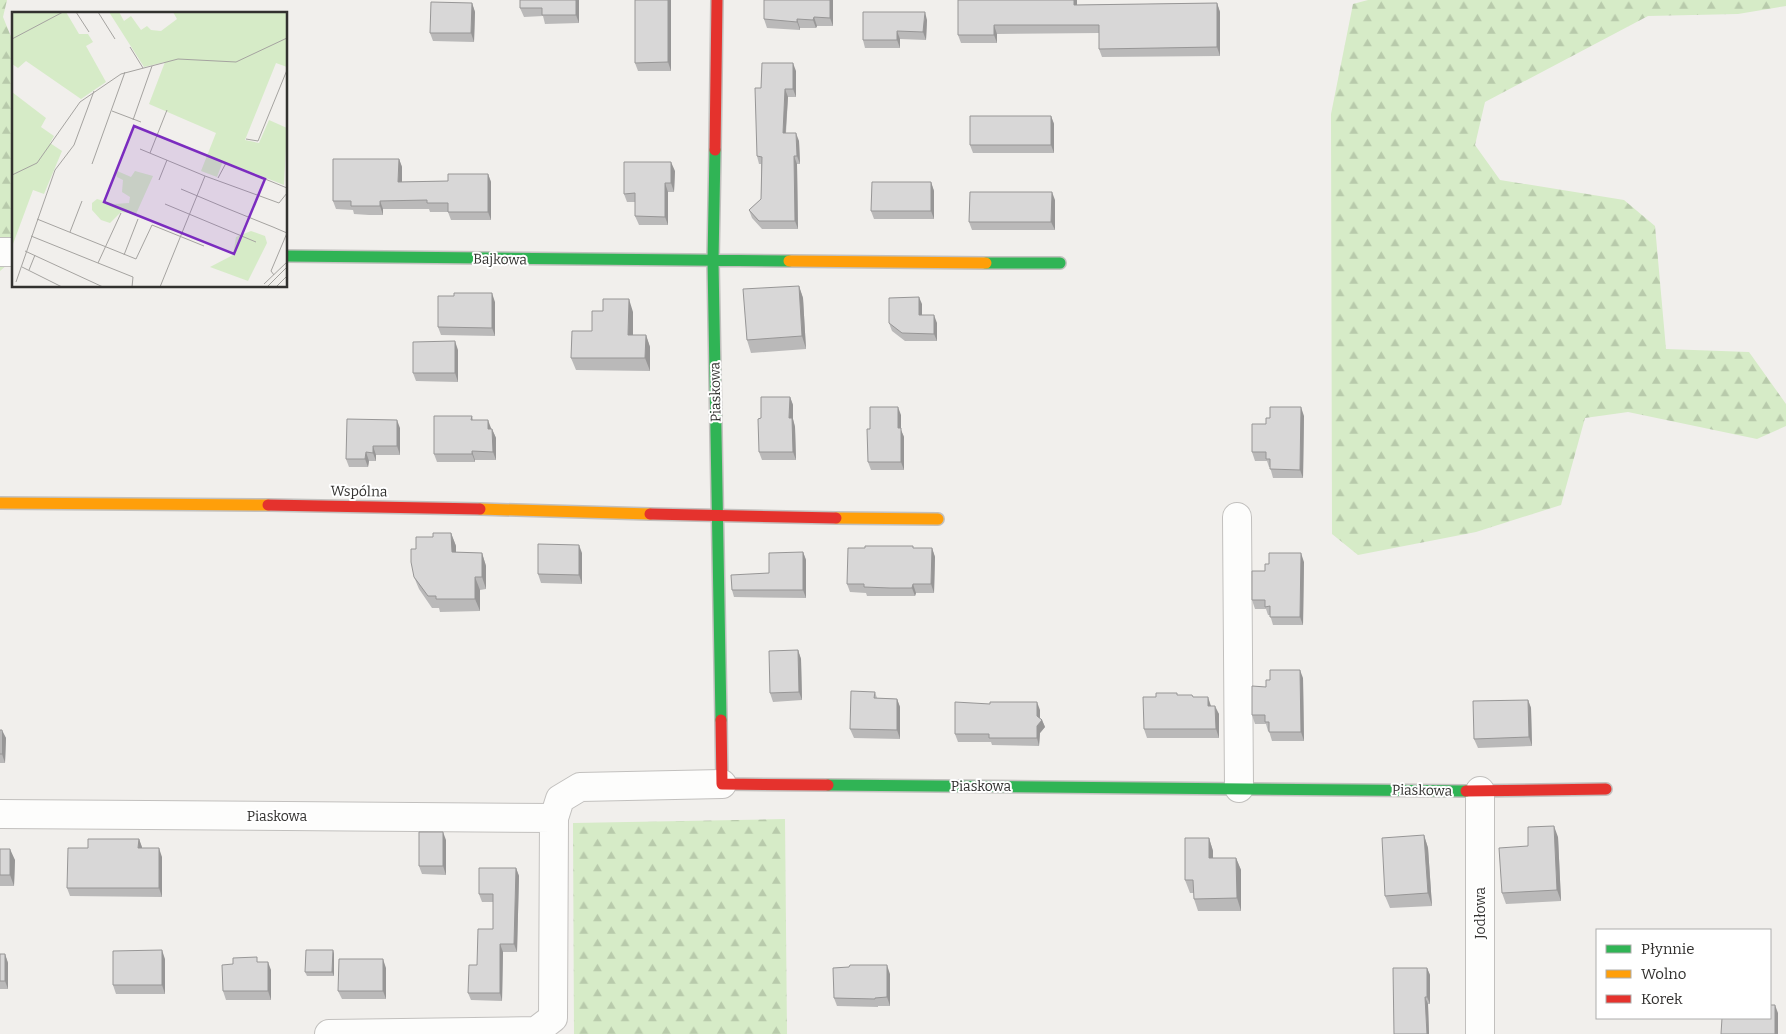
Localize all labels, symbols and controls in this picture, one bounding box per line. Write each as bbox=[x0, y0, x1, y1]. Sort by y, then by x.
inset map bbox=[12, 12, 288, 288]
street label: Bajkowa bbox=[473, 251, 527, 268]
street label: Piaskowa bbox=[706, 361, 725, 422]
street label: Wspólna bbox=[330, 483, 388, 501]
street label: Piaskowa bbox=[951, 778, 1012, 795]
street label: Piaskowa bbox=[1392, 781, 1453, 800]
street label: Piaskowa bbox=[247, 808, 308, 825]
street label: Jodłowa bbox=[1472, 887, 1489, 940]
legend bbox=[1596, 929, 1771, 1019]
text: Płynnie bbox=[1641, 940, 1695, 958]
text: Wolno bbox=[1641, 965, 1686, 983]
text: Korek bbox=[1641, 990, 1683, 1008]

